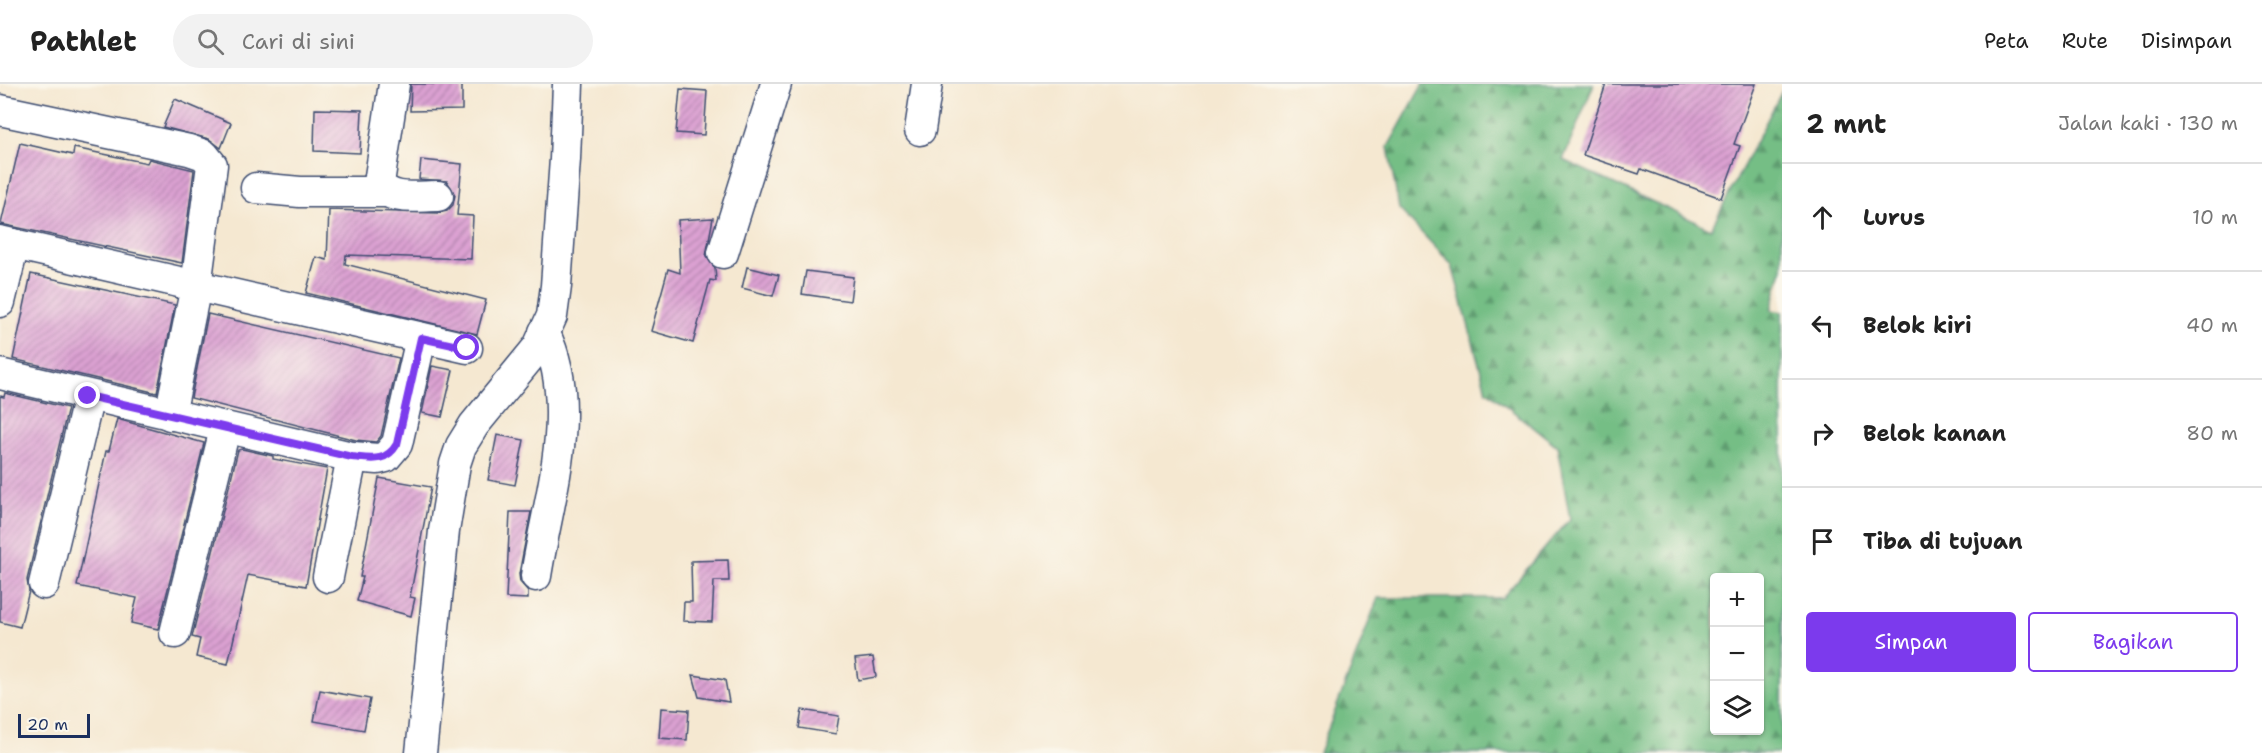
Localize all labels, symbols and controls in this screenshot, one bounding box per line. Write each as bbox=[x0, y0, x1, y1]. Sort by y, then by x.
search box bbox=[173, 14, 593, 68]
text: Pathlet bbox=[30, 22, 137, 60]
icon: search bbox=[194, 25, 227, 58]
text: Cari di sini bbox=[242, 27, 355, 56]
text: Peta bbox=[1984, 27, 2029, 55]
text: Rute bbox=[2062, 27, 2108, 55]
text: Disimpan bbox=[2141, 27, 2232, 55]
text: 2 mnt bbox=[1806, 106, 1886, 141]
text: Jalan kaki · 130 m bbox=[2058, 110, 2238, 136]
icon: ahead bbox=[1806, 201, 1839, 234]
text: Lurus bbox=[1863, 203, 1925, 232]
text: 10 m bbox=[2192, 204, 2238, 230]
icon: left bbox=[1806, 309, 1839, 342]
text: Belok kiri bbox=[1863, 311, 1972, 340]
text: 40 m bbox=[2186, 312, 2238, 338]
route start bbox=[453, 334, 479, 360]
route end bbox=[74, 382, 100, 408]
icon: right bbox=[1806, 417, 1839, 450]
text: Belok kanan bbox=[1863, 419, 2006, 448]
text: 80 m bbox=[2186, 420, 2238, 446]
icon: arrive bbox=[1806, 525, 1839, 558]
text: Tiba di tujuan bbox=[1863, 527, 2023, 556]
map controls bbox=[1710, 573, 1764, 735]
button: + bbox=[1710, 573, 1764, 627]
button: Simpan bbox=[1806, 612, 2016, 672]
button: Bagikan bbox=[2028, 612, 2238, 672]
button: − bbox=[1710, 627, 1764, 681]
button: layers bbox=[1710, 681, 1764, 735]
scale bar bbox=[18, 711, 90, 738]
text: 20 m bbox=[27, 714, 68, 735]

